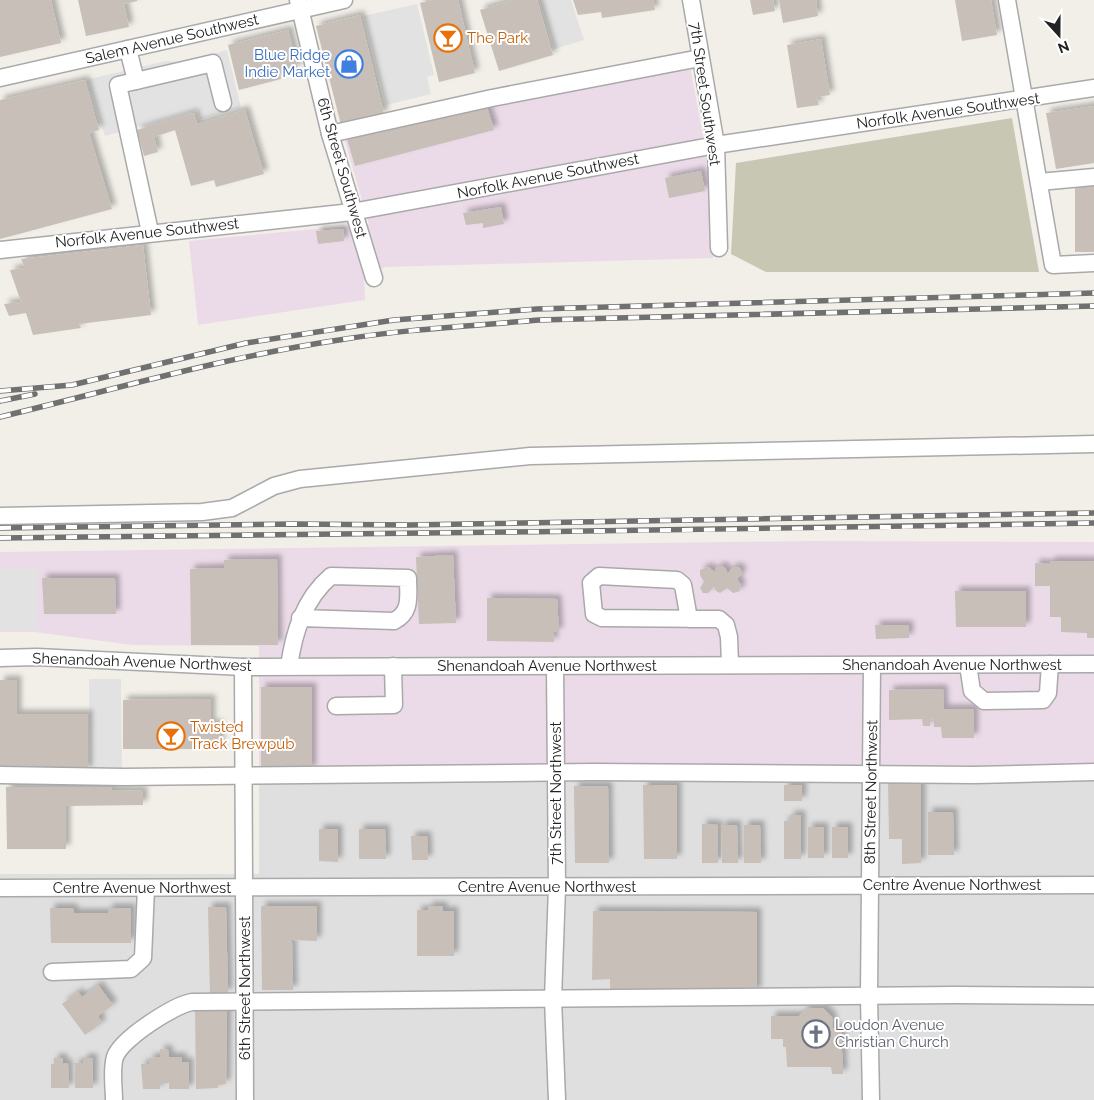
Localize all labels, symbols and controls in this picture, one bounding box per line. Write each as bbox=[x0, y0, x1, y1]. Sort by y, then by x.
street label: Salem Avenue Southwest bbox=[84, 10, 260, 68]
north arrow bbox=[1034, 10, 1084, 60]
street label: 7th Street Southwest bbox=[686, 21, 724, 167]
bar icon: The Park bbox=[433, 23, 463, 53]
place label: The Park bbox=[467, 29, 528, 47]
text: N bbox=[1056, 38, 1072, 57]
place label: Blue Ridge Indie Market bbox=[244, 46, 330, 81]
shop icon: Blue Ridge Indie Market bbox=[334, 49, 364, 79]
street label: Norfolk Avenue Southwest bbox=[855, 89, 1041, 133]
street label: 6th Street Southwest bbox=[313, 96, 371, 240]
street label: Norfolk Avenue Southwest bbox=[456, 150, 640, 202]
street label: Norfolk Avenue Southwest bbox=[54, 214, 240, 252]
street label: Shenandoah Avenue Northwest bbox=[32, 649, 252, 675]
street label: Shenandoah Avenue Northwest bbox=[842, 656, 1062, 674]
street label: Shenandoah Avenue Northwest bbox=[437, 657, 657, 675]
place label: Twisted Track Brewpub bbox=[190, 718, 294, 753]
street label: 8th Street Northwest bbox=[861, 720, 881, 864]
bar icon: Twisted Track Brewpub bbox=[156, 721, 186, 751]
street label: 7th Street Northwest bbox=[547, 721, 565, 865]
street label: Centre Avenue Northwest bbox=[863, 876, 1041, 894]
street label: Centre Avenue Northwest bbox=[458, 878, 636, 896]
street label: Centre Avenue Northwest bbox=[53, 879, 231, 897]
street label: 6th Street Northwest bbox=[236, 916, 254, 1060]
place label: Loudon Avenue Christian Church bbox=[835, 1016, 949, 1051]
church icon: Loudon Avenue Christian Church bbox=[801, 1019, 831, 1049]

